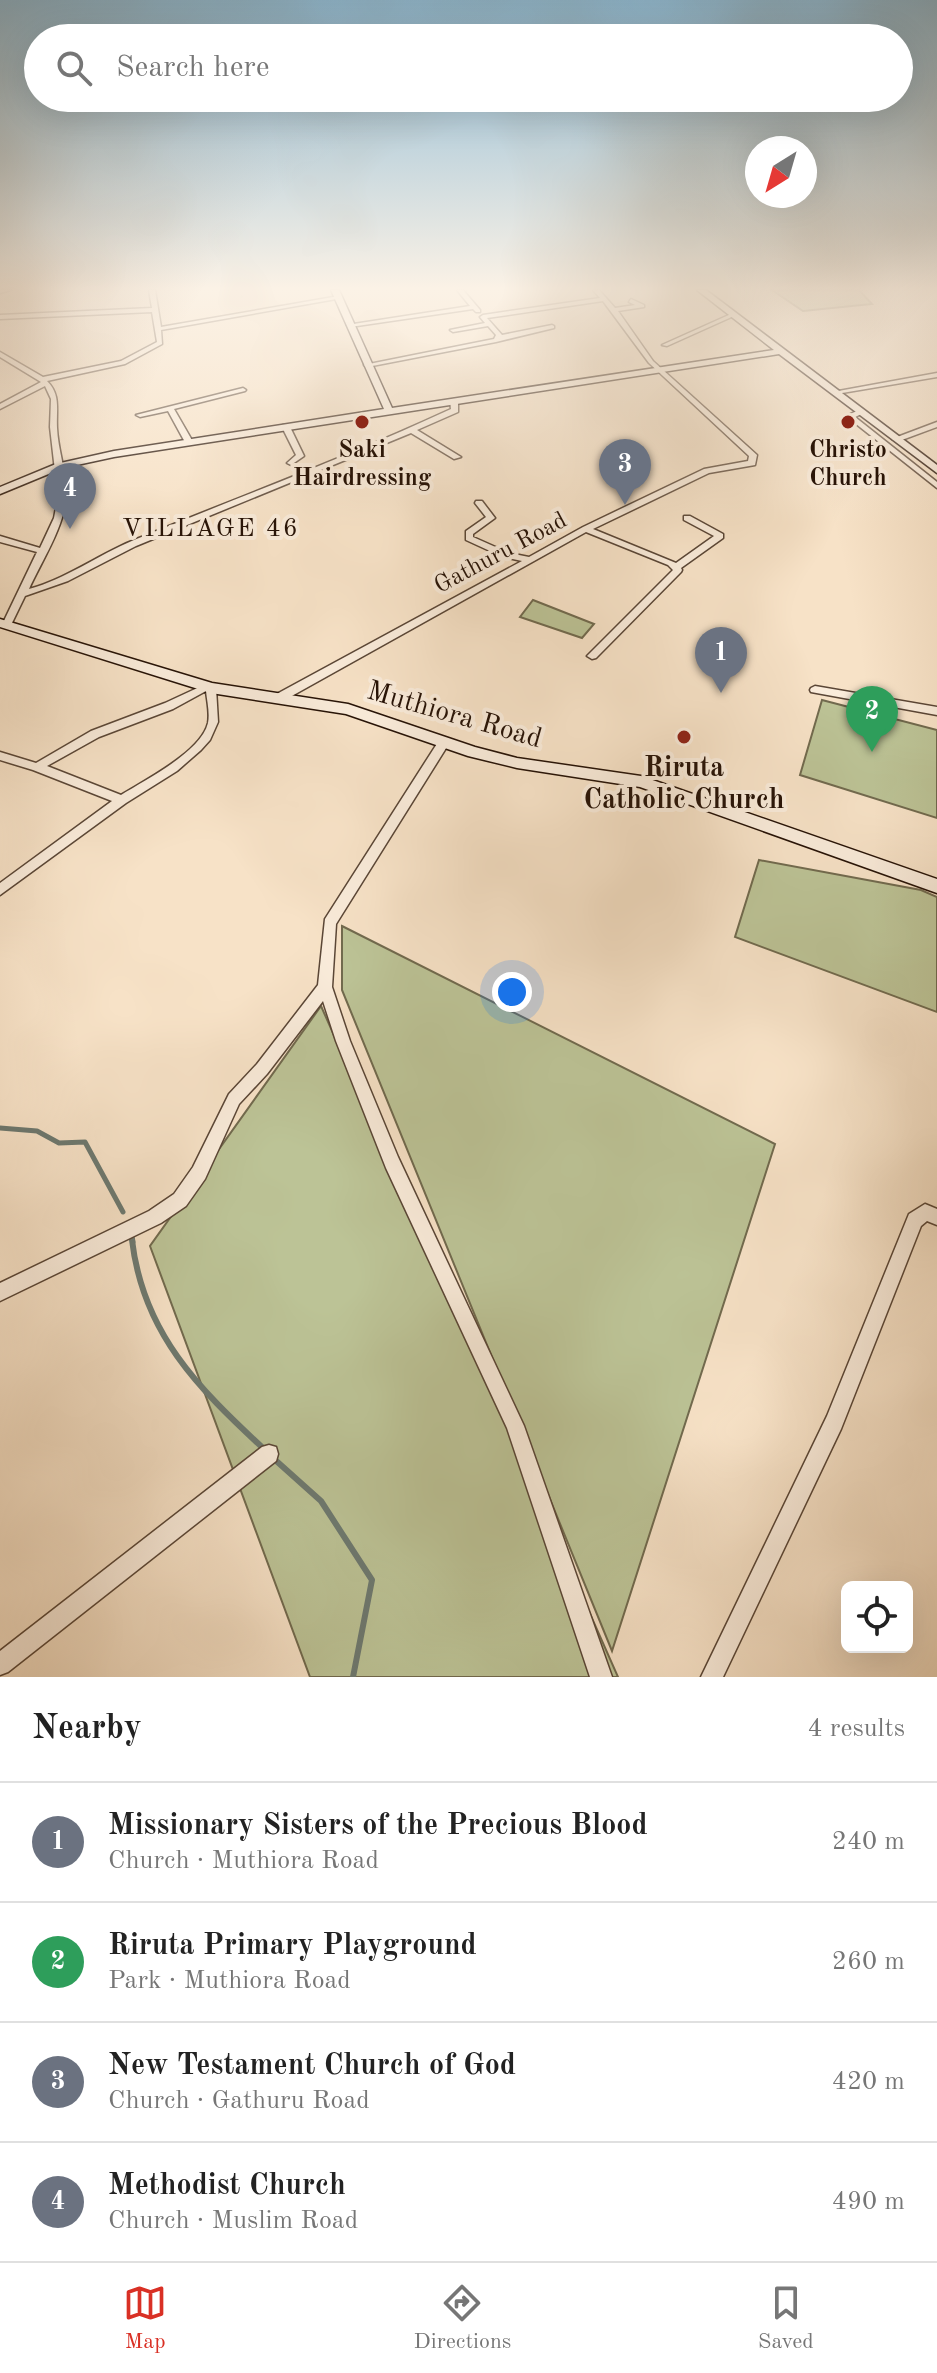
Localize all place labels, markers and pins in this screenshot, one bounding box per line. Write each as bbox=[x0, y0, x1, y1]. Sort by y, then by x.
marker: Saki Hairdressing bbox=[353, 413, 371, 431]
marker: Christo Church bbox=[839, 413, 857, 431]
place label: Saki Hairdressing bbox=[293, 439, 432, 491]
pin: 3 bbox=[599, 439, 651, 505]
place label: Christo Church bbox=[809, 439, 887, 491]
pin: 4 bbox=[44, 463, 96, 529]
pin: 1 bbox=[695, 627, 747, 693]
pin: 2 bbox=[846, 686, 898, 752]
marker: Riruta Catholic Church bbox=[675, 728, 693, 746]
place label: Riruta Catholic Church bbox=[583, 755, 785, 815]

